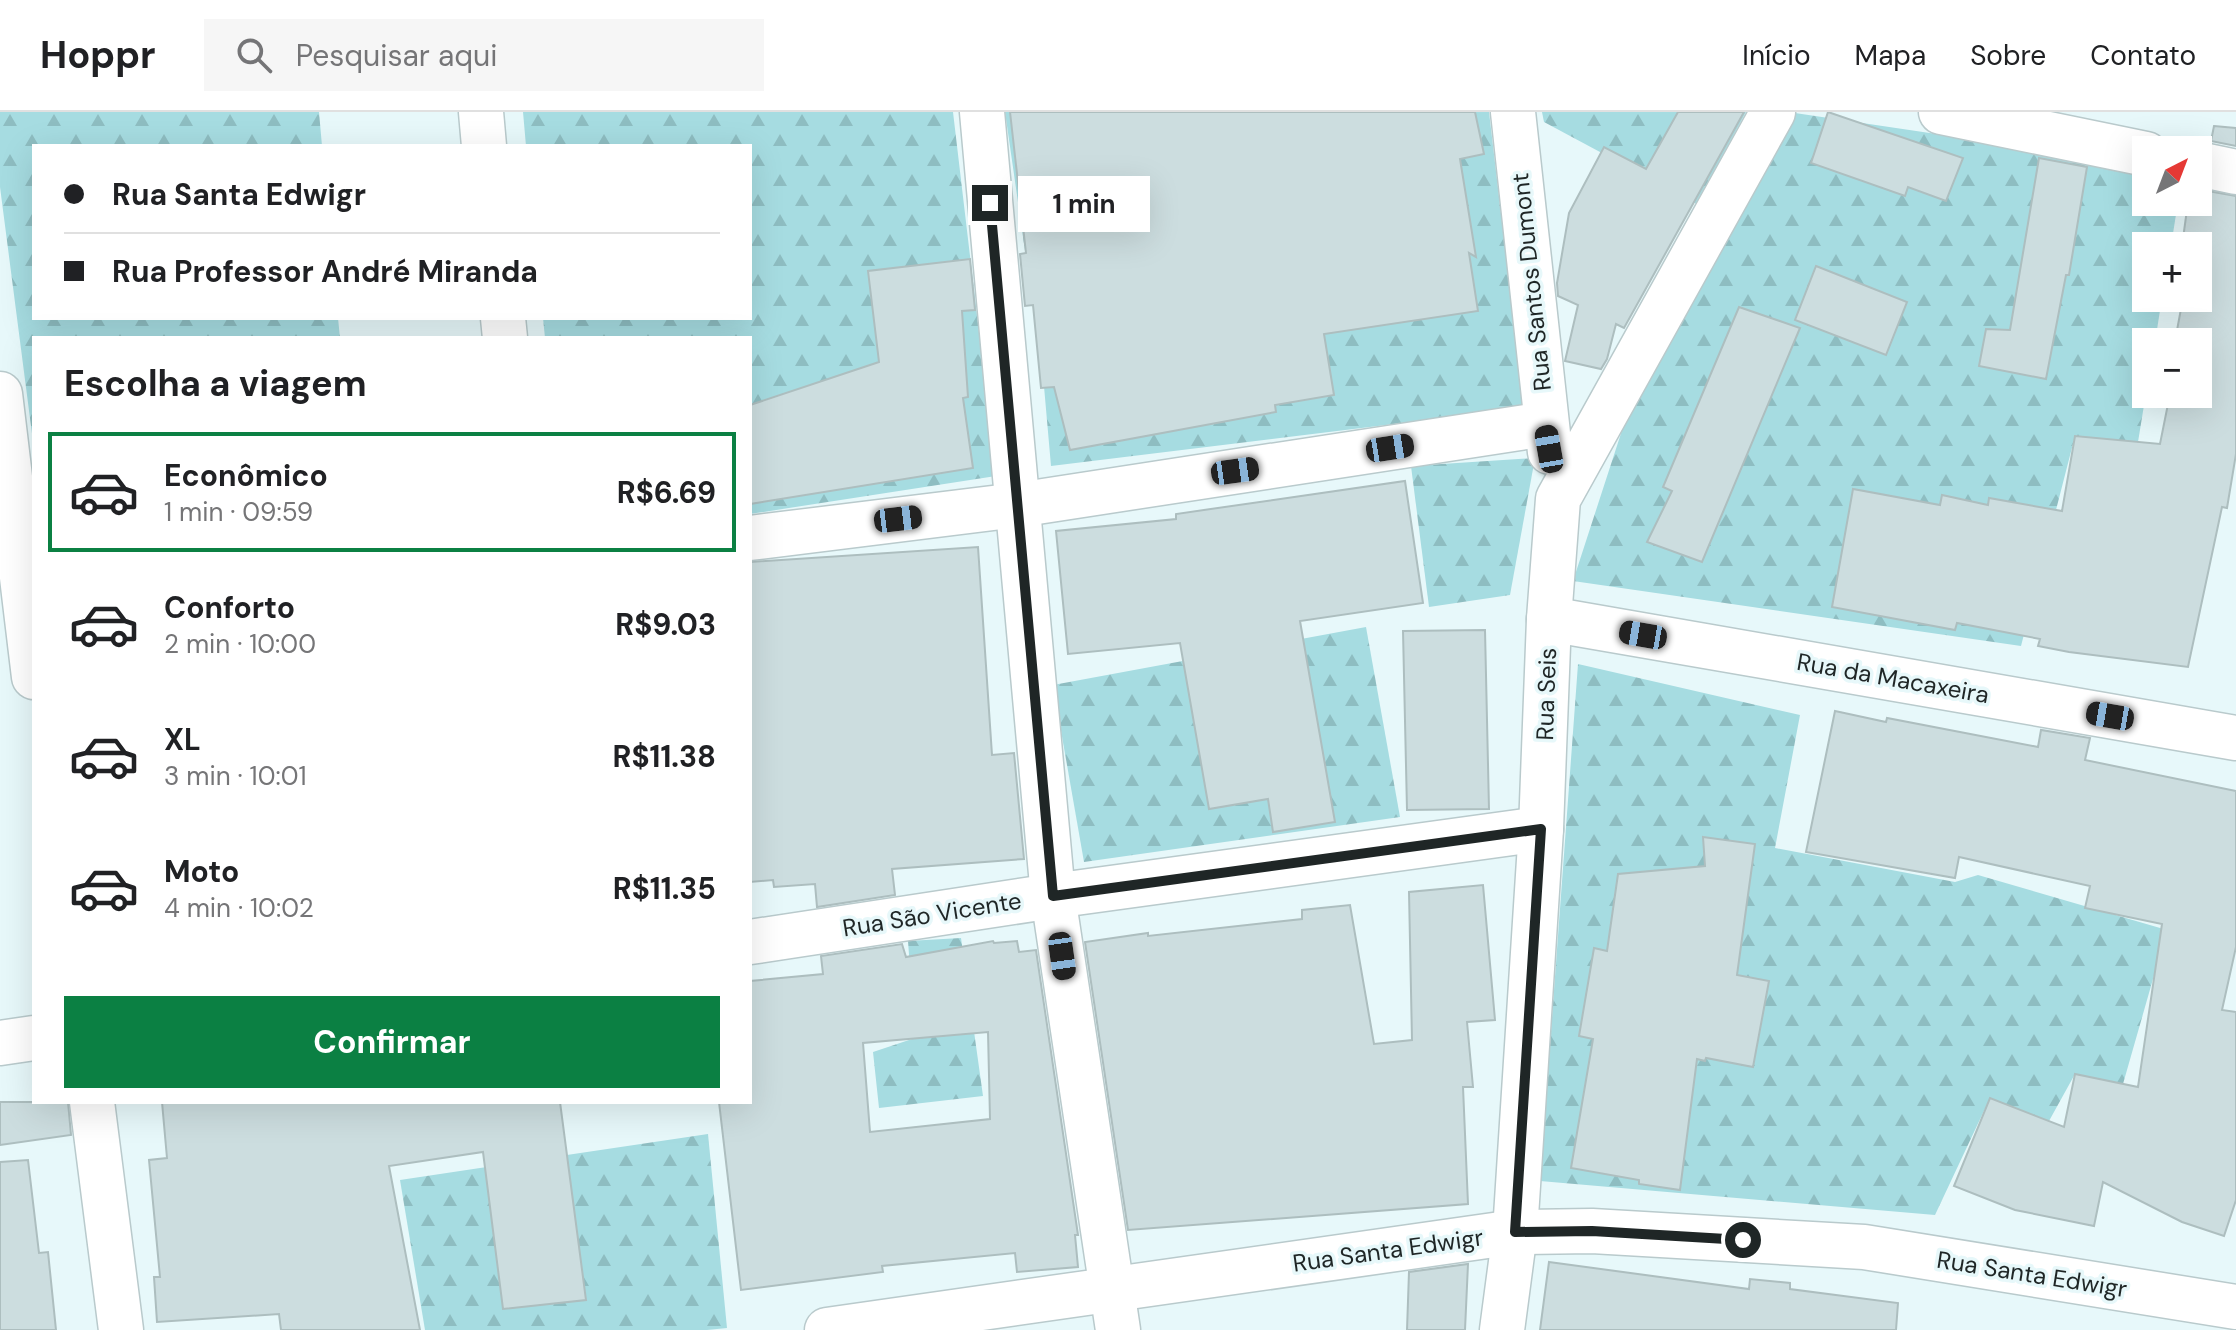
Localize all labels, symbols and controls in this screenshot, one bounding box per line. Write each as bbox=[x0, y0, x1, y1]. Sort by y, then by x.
search box bbox=[204, 19, 764, 91]
text: Hoppr bbox=[40, 30, 156, 80]
icon: search bbox=[232, 33, 276, 77]
text: Pesquisar aqui bbox=[296, 36, 497, 75]
text: Início bbox=[1742, 37, 1811, 74]
text: Mapa bbox=[1855, 37, 1926, 74]
text: Sobre bbox=[1970, 37, 2046, 74]
text: Contato bbox=[2090, 37, 2196, 74]
north arrow bbox=[2132, 136, 2212, 216]
map controls bbox=[2132, 136, 2212, 408]
street label: Rua Santos Dumont bbox=[1504, 171, 1558, 393]
text: Rua Santa Edwigr bbox=[112, 175, 366, 214]
callout: 1 min bbox=[1018, 175, 1150, 231]
route end bbox=[972, 185, 1008, 221]
text: 1 min bbox=[1052, 187, 1116, 221]
button: + bbox=[2132, 232, 2212, 312]
text: Rua Professor André Miranda bbox=[112, 252, 538, 291]
button: − bbox=[2132, 328, 2212, 408]
text: Escolha a viagem bbox=[64, 360, 367, 407]
car bbox=[1533, 423, 1565, 475]
car bbox=[1364, 432, 1416, 464]
icon: car bbox=[68, 456, 140, 528]
text: Econômico bbox=[164, 456, 328, 495]
car bbox=[1210, 456, 1260, 486]
text: R$6.69 bbox=[617, 473, 716, 512]
text: 1 min · 09:59 bbox=[164, 495, 313, 529]
car bbox=[873, 504, 923, 534]
icon: car bbox=[68, 588, 140, 660]
text: Conforto bbox=[164, 588, 295, 627]
text: R$9.03 bbox=[615, 605, 716, 644]
car bbox=[1617, 619, 1669, 651]
text: 2 min · 10:00 bbox=[164, 627, 316, 661]
street label: Rua da Macaxeira bbox=[1794, 646, 1992, 710]
street label: Rua Seis bbox=[1529, 647, 1563, 741]
car bbox=[2084, 700, 2136, 732]
icon: car bbox=[68, 720, 140, 792]
text: XL bbox=[164, 720, 201, 759]
text: R$11.38 bbox=[612, 737, 716, 776]
text: 3 min · 10:01 bbox=[164, 759, 307, 793]
icon: car bbox=[68, 852, 140, 924]
text: Moto bbox=[164, 852, 239, 891]
text: R$11.35 bbox=[613, 869, 716, 908]
street label: Rua São Vicente bbox=[840, 885, 1024, 943]
text: 4 min · 10:02 bbox=[164, 891, 314, 925]
car bbox=[1047, 931, 1077, 981]
button: Confirmar bbox=[64, 996, 720, 1088]
street label: Rua Santa Edwigr bbox=[1291, 1221, 1485, 1279]
route start bbox=[1725, 1222, 1761, 1258]
street label: Rua Santa Edwigr bbox=[1935, 1244, 2129, 1304]

